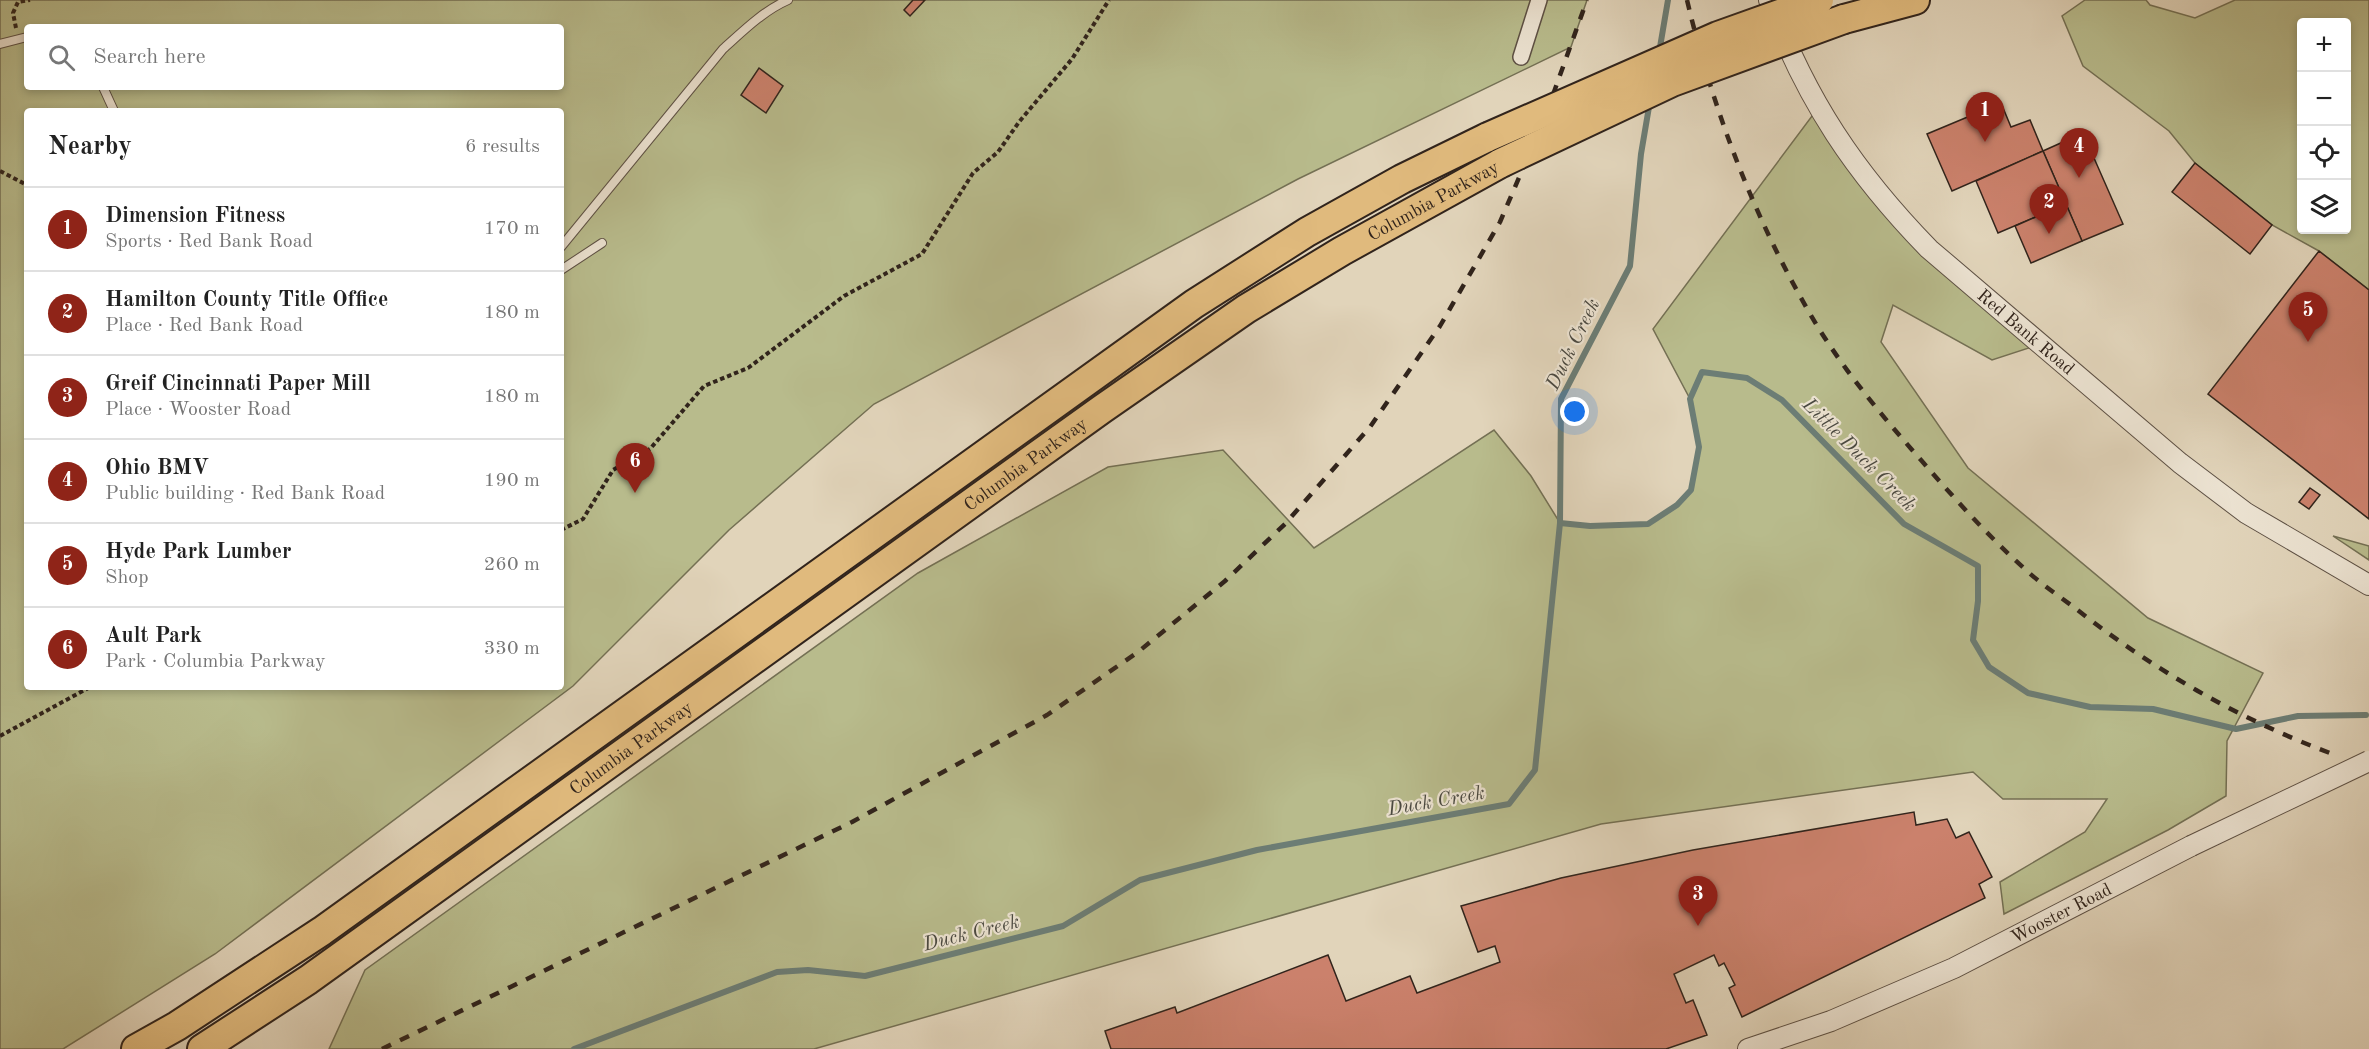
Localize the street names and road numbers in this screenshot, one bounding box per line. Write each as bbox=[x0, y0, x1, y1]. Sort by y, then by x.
street label: Columbia Parkway bbox=[1365, 158, 1502, 245]
street label: Red Bank Road bbox=[1974, 286, 2077, 379]
street label: Columbia Parkway bbox=[961, 415, 1091, 515]
street label: Columbia Parkway bbox=[567, 698, 696, 799]
street label: Wooster Road bbox=[2008, 880, 2115, 947]

